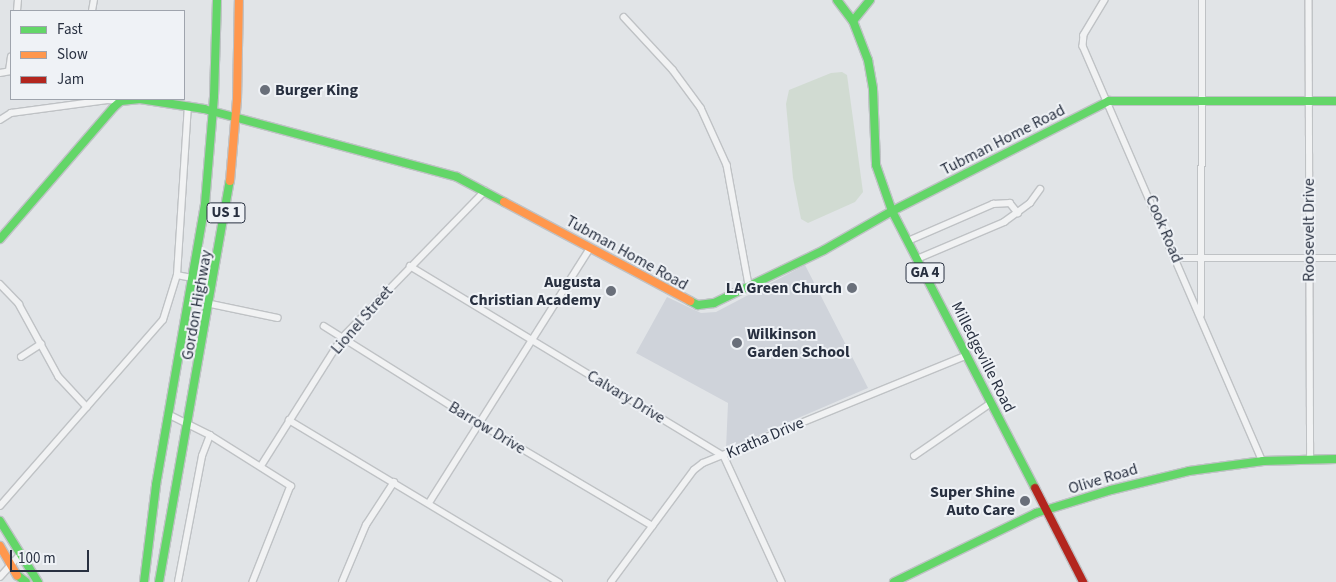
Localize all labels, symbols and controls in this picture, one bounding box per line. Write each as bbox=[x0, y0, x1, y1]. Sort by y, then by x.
legend bbox=[10, 10, 185, 100]
text: Fast bbox=[57, 19, 83, 40]
text: Slow bbox=[57, 44, 88, 65]
text: Jam bbox=[57, 69, 84, 90]
place label: Burger King bbox=[275, 80, 358, 100]
marker: Burger King bbox=[259, 84, 271, 96]
street label: Tubman Home Road bbox=[938, 100, 1068, 180]
street label: Roosevelt Drive bbox=[1299, 178, 1319, 282]
street label: Cook Road bbox=[1141, 192, 1187, 266]
road number: US 1 bbox=[206, 200, 246, 226]
street label: Tubman Home Road bbox=[563, 212, 691, 294]
street label: Gordon Highway bbox=[178, 248, 216, 362]
road number: GA 4 bbox=[905, 260, 945, 286]
place label: Augusta Christian Academy bbox=[469, 272, 601, 310]
place label: LA Green Church bbox=[726, 278, 842, 298]
street label: Lionel Street bbox=[327, 282, 397, 358]
marker: LA Green Church bbox=[846, 282, 858, 294]
marker: Augusta Christian Academy bbox=[605, 285, 617, 297]
street label: Milledgeville Road bbox=[947, 299, 1019, 415]
place label: Wilkinson Garden School bbox=[747, 324, 850, 362]
marker: Wilkinson Garden School bbox=[731, 337, 743, 349]
street label: Calvary Drive bbox=[583, 366, 669, 428]
street label: Barrow Drive bbox=[445, 398, 529, 458]
street label: Kratha Drive bbox=[723, 413, 807, 463]
street label: Olive Road bbox=[1066, 459, 1140, 499]
place label: Super Shine Auto Care bbox=[930, 482, 1015, 520]
marker: Super Shine Auto Care bbox=[1019, 495, 1031, 507]
scale bar bbox=[12, 540, 91, 572]
text: 100 m bbox=[18, 548, 56, 569]

